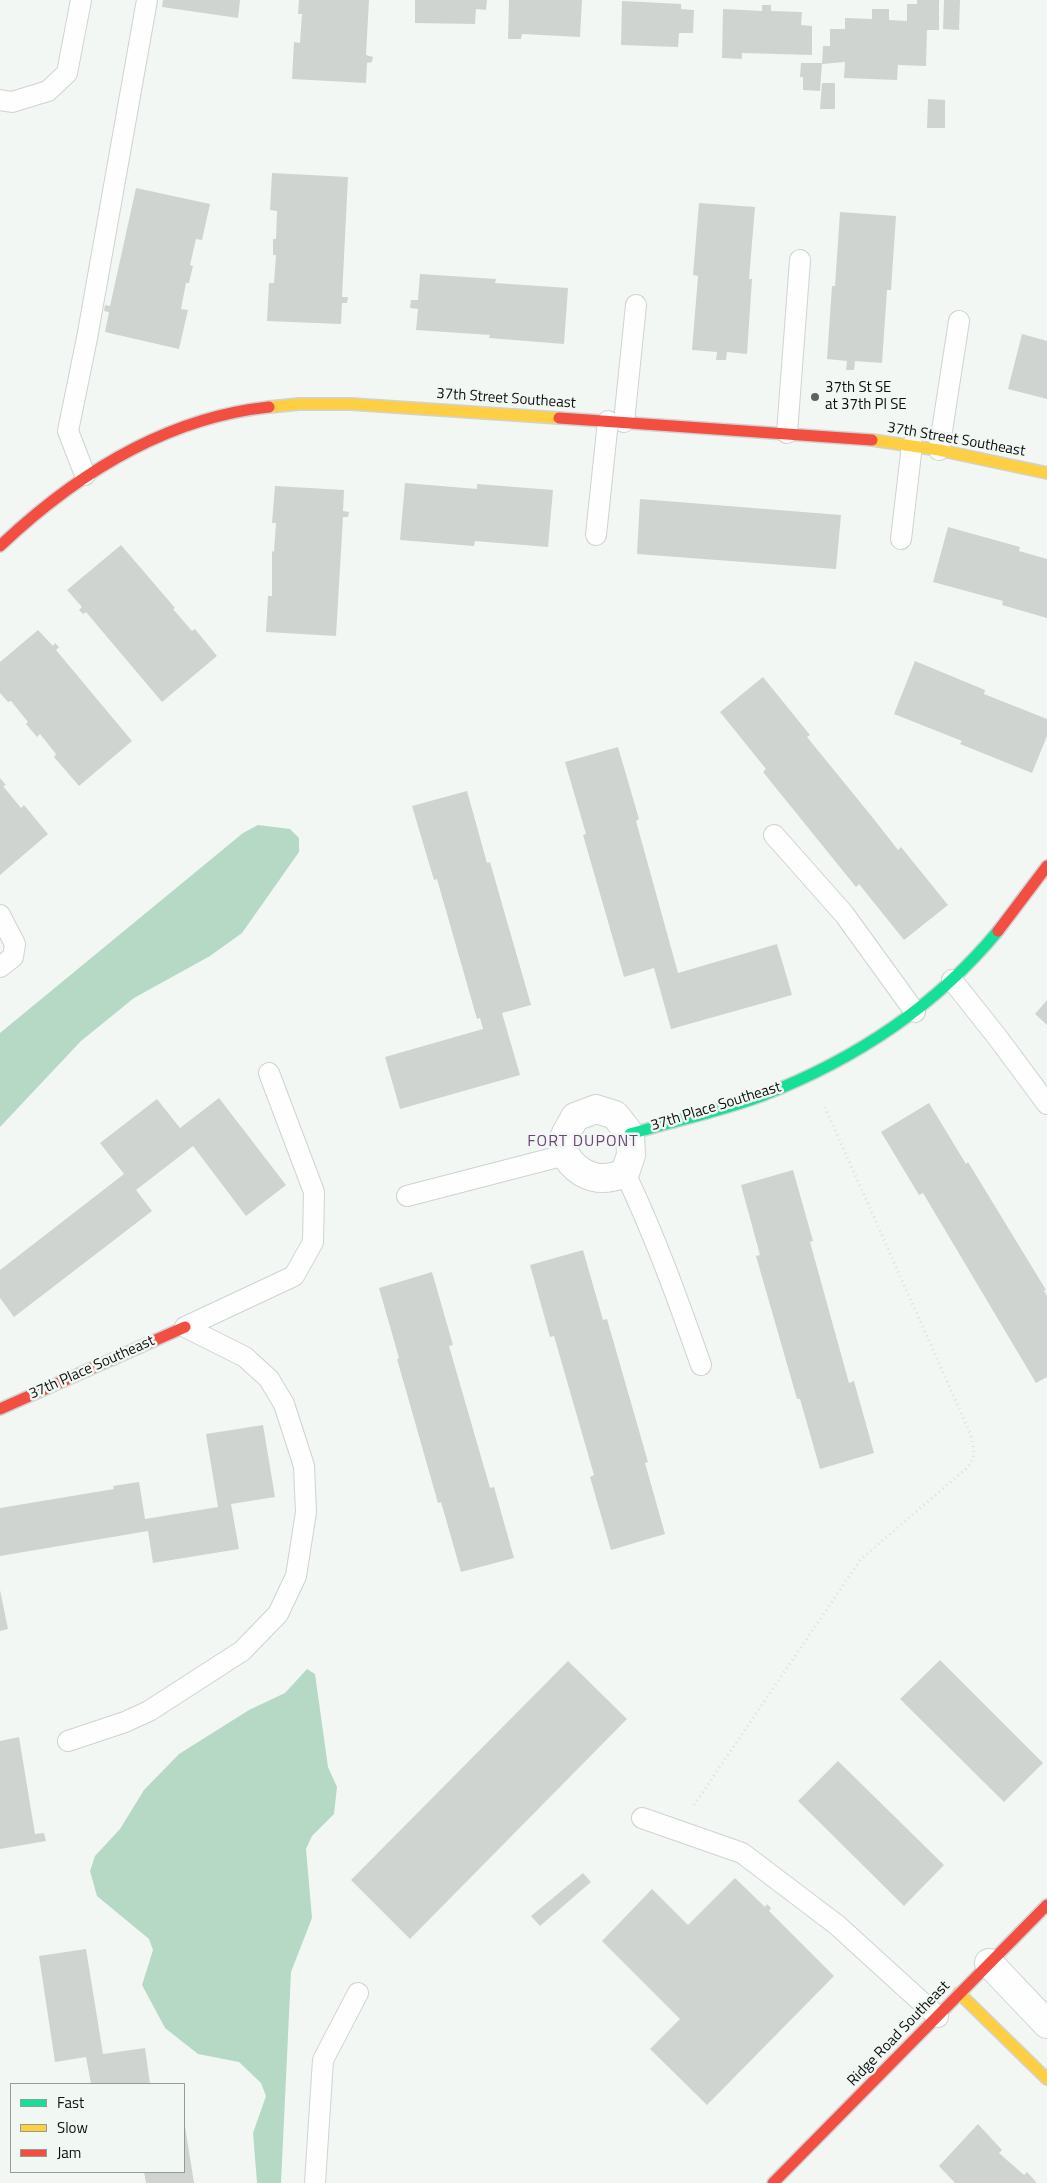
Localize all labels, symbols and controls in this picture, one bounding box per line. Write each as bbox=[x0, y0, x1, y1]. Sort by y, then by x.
place label: 37th St SE at 37th Pl SE bbox=[825, 379, 907, 414]
street label: 37th Street Southeast bbox=[436, 385, 576, 413]
marker: 37th St SE at 37th Pl SE bbox=[809, 391, 821, 403]
street label: 37th Street Southeast bbox=[885, 419, 1027, 461]
street label: 37th Place Southeast bbox=[649, 1079, 783, 1135]
district label: FORT DUPONT bbox=[526, 1132, 640, 1152]
street label: 37th Place Southeast bbox=[27, 1332, 157, 1404]
street label: Ridge Road Southeast bbox=[844, 1978, 954, 2090]
legend bbox=[10, 2083, 185, 2173]
text: Fast bbox=[57, 2091, 84, 2114]
text: Slow bbox=[57, 2116, 88, 2139]
text: Jam bbox=[57, 2141, 81, 2164]

